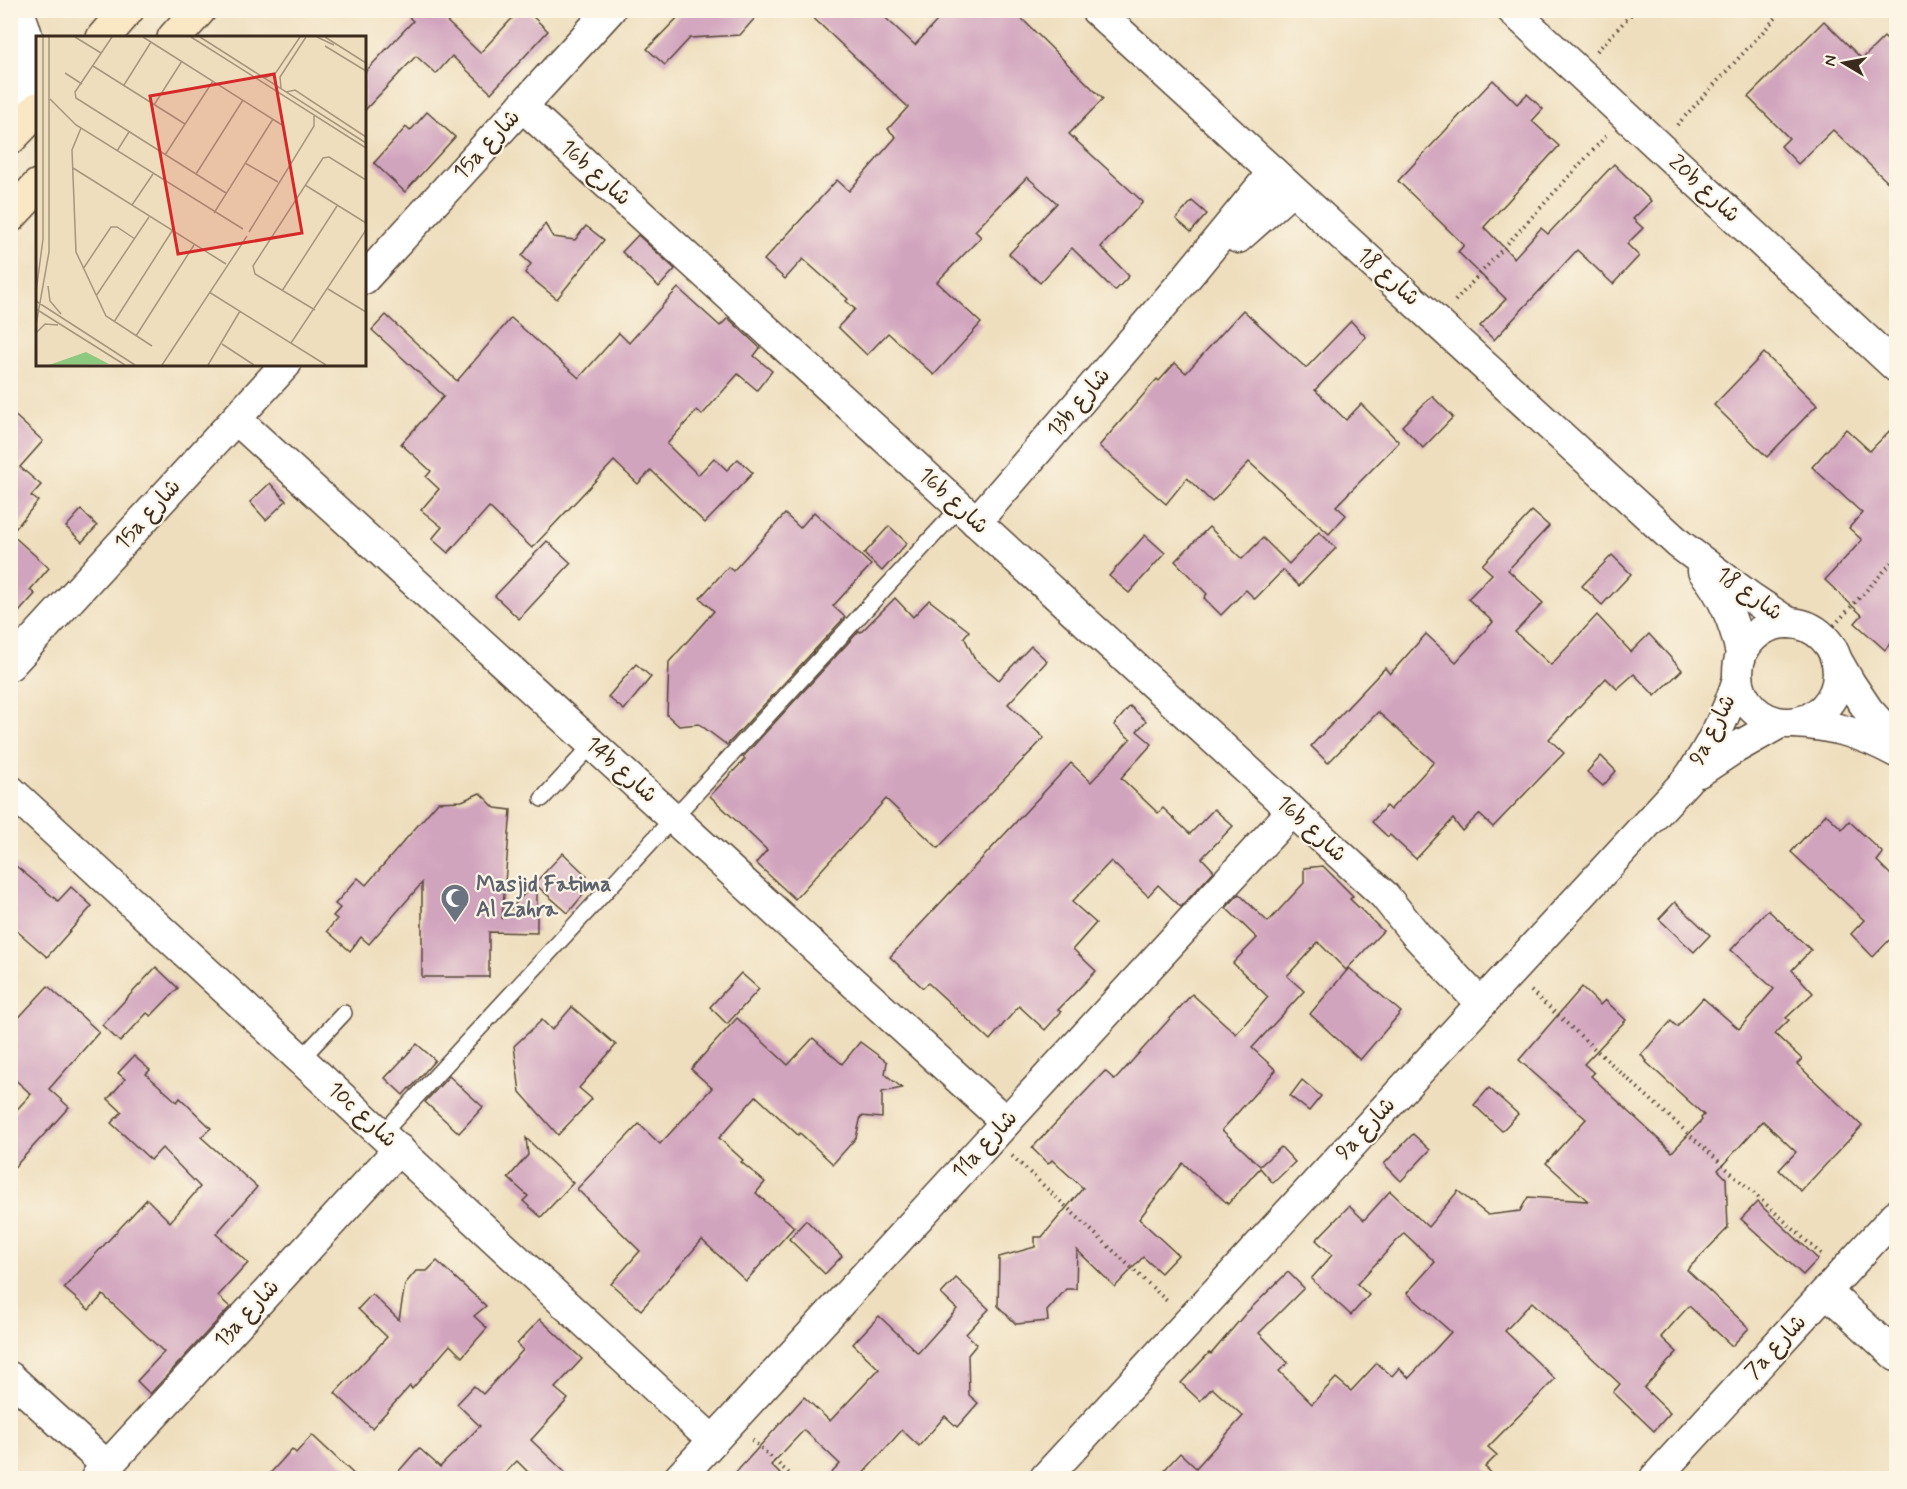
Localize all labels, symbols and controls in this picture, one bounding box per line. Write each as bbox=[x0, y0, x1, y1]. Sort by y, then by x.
north arrow bbox=[1814, 33, 1874, 93]
inset map bbox=[36, 36, 366, 366]
text: N bbox=[1819, 54, 1842, 68]
street label: 15a شارع bbox=[447, 104, 527, 186]
street label: 16b شارع bbox=[554, 134, 636, 212]
street label: 20b شارع bbox=[1662, 149, 1746, 229]
street label: شارع 18 bbox=[1351, 241, 1425, 313]
street label: 13b شارع bbox=[1041, 362, 1117, 444]
street label: 16b شارع bbox=[912, 461, 994, 541]
street label: 15a شارع bbox=[109, 474, 187, 556]
street label: شارع 18 bbox=[1710, 560, 1788, 628]
street label: 9a شارع bbox=[1683, 690, 1743, 770]
street label: 14b شارع bbox=[579, 730, 663, 810]
street label: 16b شارع bbox=[1270, 789, 1352, 869]
place label: Masjid Fatima Al Zahra bbox=[476, 871, 612, 924]
mosque icon: Masjid Fatima Al Zahra bbox=[439, 882, 471, 924]
street label: 10c شارع bbox=[321, 1076, 403, 1154]
street label: 9a شارع bbox=[1330, 1092, 1402, 1166]
street label: 11a شارع bbox=[946, 1105, 1024, 1185]
street label: 13a شارع bbox=[208, 1274, 286, 1354]
street label: 7a شارع bbox=[1739, 1309, 1813, 1385]

